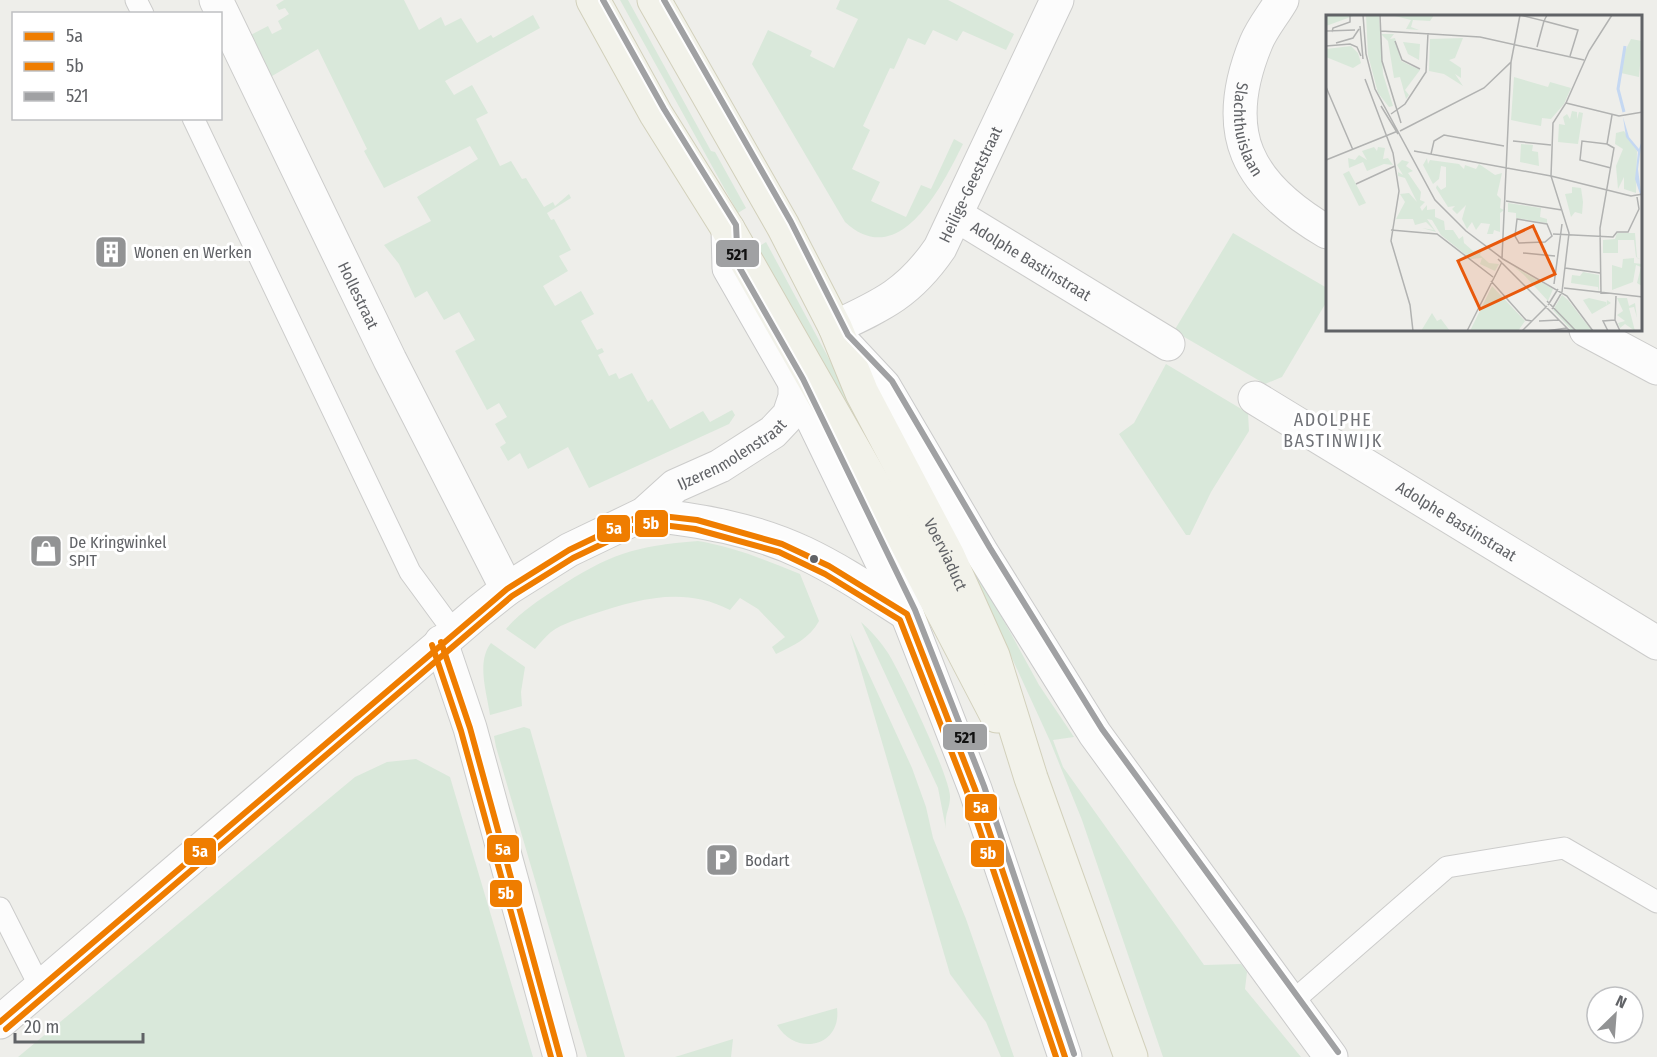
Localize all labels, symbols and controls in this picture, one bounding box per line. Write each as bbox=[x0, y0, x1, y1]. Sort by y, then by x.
legend bbox=[12, 12, 222, 120]
inset map bbox=[1326, 15, 1642, 332]
text: 5a bbox=[66, 25, 83, 47]
text: 5b bbox=[66, 55, 84, 77]
street label: Slachthuislaan bbox=[1230, 81, 1267, 180]
text: 521 bbox=[66, 85, 89, 107]
street label: Heilige-Geeststraat bbox=[935, 123, 1006, 245]
street label: Adolphe Bastinstraat bbox=[968, 217, 1095, 305]
building icon: Wonen en Werken bbox=[93, 234, 129, 270]
line badge: 521 bbox=[715, 239, 760, 268]
place label: Wonen en Werken bbox=[134, 243, 252, 262]
text: 521 bbox=[726, 245, 748, 264]
street label: Hollestraat bbox=[334, 259, 383, 333]
district label: ADOLPHE BASTINWIJK bbox=[1283, 409, 1383, 452]
street label: IJzerenmolenstraat bbox=[674, 414, 790, 493]
street label: Adolphe Bastinstraat bbox=[1393, 477, 1521, 565]
line badge: 5b bbox=[634, 509, 669, 538]
line badge: 5a bbox=[596, 514, 631, 543]
text: 5b bbox=[643, 514, 660, 533]
street label: Voerviaduct bbox=[920, 515, 972, 594]
text: 5a bbox=[606, 519, 622, 538]
shop icon: De Kringwinkel SPIT bbox=[28, 533, 64, 569]
place label: De Kringwinkel SPIT bbox=[69, 533, 166, 570]
unlabelled marker bbox=[808, 553, 820, 565]
line badge: 521 bbox=[942, 723, 988, 751]
text: 521 bbox=[954, 728, 976, 747]
line badge: 5a bbox=[964, 793, 998, 822]
text: 5a bbox=[973, 798, 989, 817]
line badge: 5a bbox=[486, 834, 520, 863]
line badge: 5a bbox=[183, 837, 217, 866]
line badge: 5b bbox=[970, 839, 1005, 868]
text: 5a bbox=[495, 840, 511, 859]
text: 5a bbox=[192, 842, 208, 861]
parking icon: Bodart bbox=[704, 842, 740, 878]
text: 5b bbox=[980, 844, 997, 863]
place label: Bodart bbox=[745, 851, 790, 870]
line badge: 5b bbox=[489, 879, 523, 908]
text: 5b bbox=[498, 884, 515, 903]
north arrow bbox=[1585, 985, 1645, 1045]
text: N bbox=[1613, 991, 1629, 1012]
scale bar bbox=[15, 1006, 142, 1044]
text: 20 m bbox=[24, 1016, 59, 1038]

